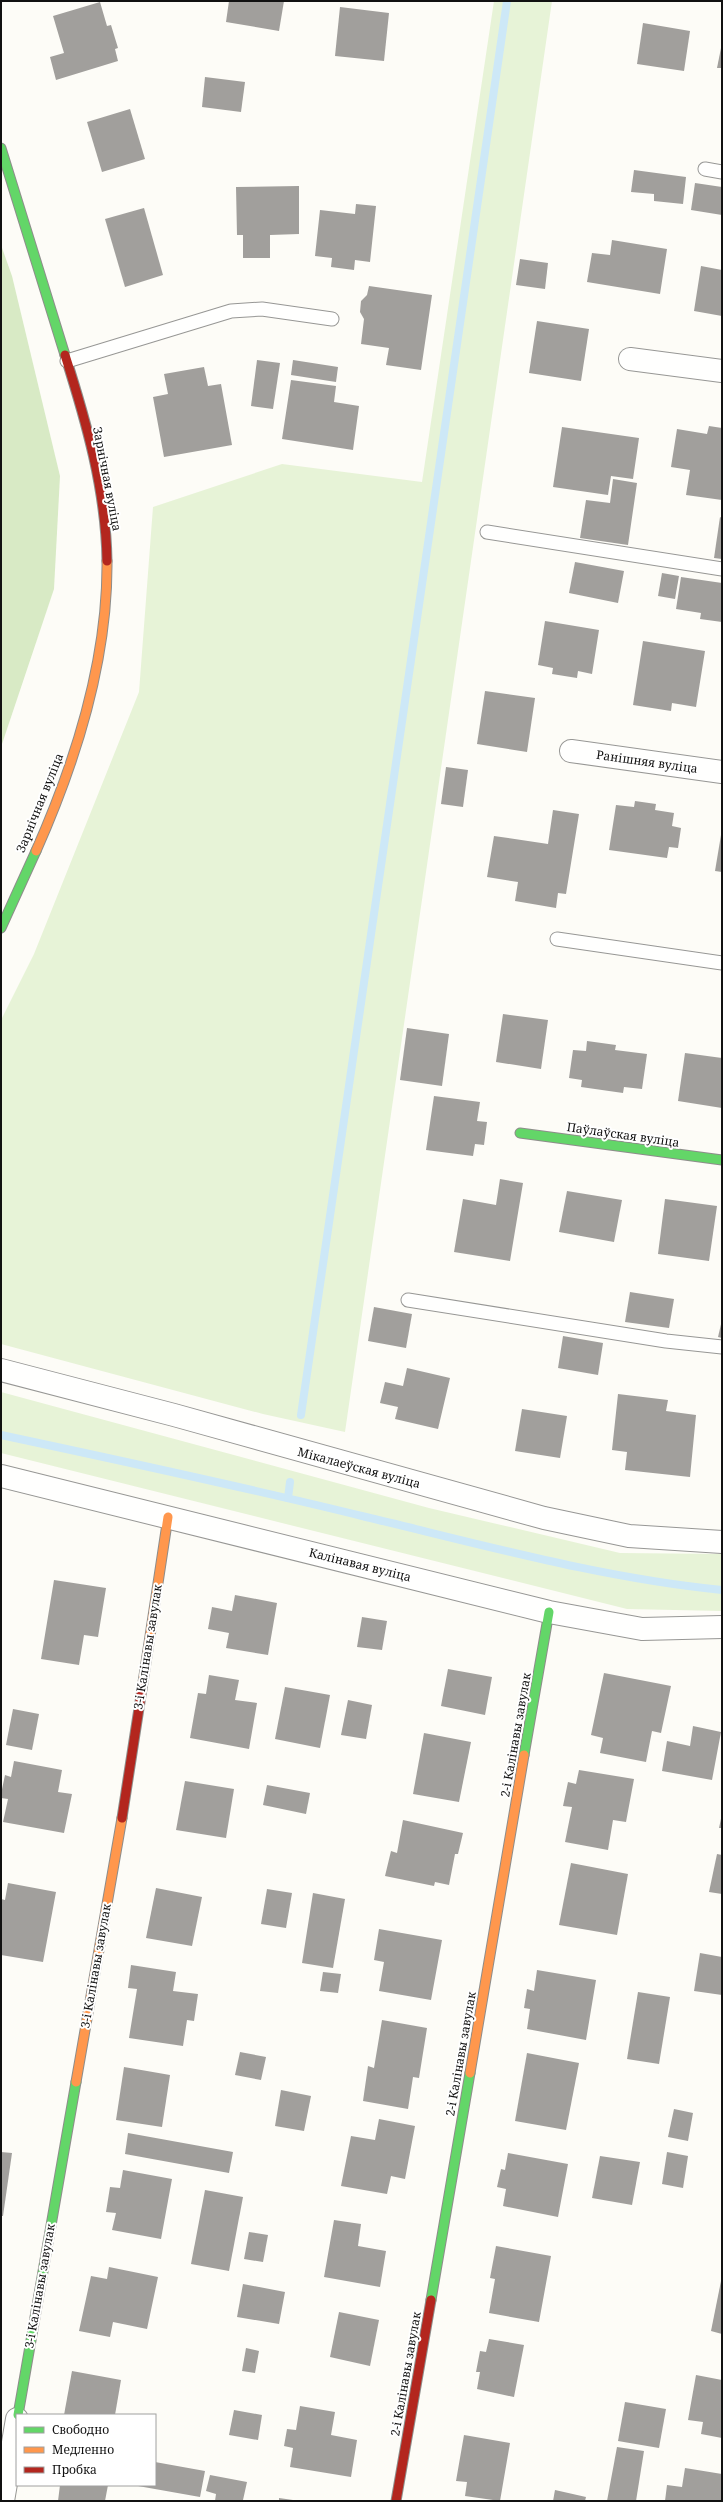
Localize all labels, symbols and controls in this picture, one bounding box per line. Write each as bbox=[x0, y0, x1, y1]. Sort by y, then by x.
street label: Зарнічная вуліца bbox=[89, 425, 126, 533]
street label: Ранішняя вуліца bbox=[595, 746, 699, 777]
street label: Зарнічная вуліца bbox=[12, 750, 67, 855]
street label: Паўлаўская вуліца bbox=[566, 1118, 681, 1151]
street label: Мікалаеўская вуліца bbox=[296, 1443, 423, 1492]
street label: Калінавая вуліца bbox=[307, 1544, 413, 1585]
street label: 3-і Калінавы завулак bbox=[129, 1582, 166, 1711]
street label: 2-і Калінавы завулак bbox=[496, 1670, 535, 1799]
street label: 3-і Калінавы завулак bbox=[76, 1901, 115, 2030]
street label: 2-і Калінавы завулак bbox=[441, 1989, 480, 2118]
street label: 3-і Калінавы завулак bbox=[20, 2221, 59, 2350]
street label: 2-і Калінавы завулак bbox=[386, 2309, 425, 2438]
legend bbox=[16, 2414, 156, 2486]
text: Свободно bbox=[52, 2421, 109, 2438]
text: Медленно bbox=[52, 2441, 114, 2458]
text: Пробка bbox=[52, 2461, 97, 2478]

